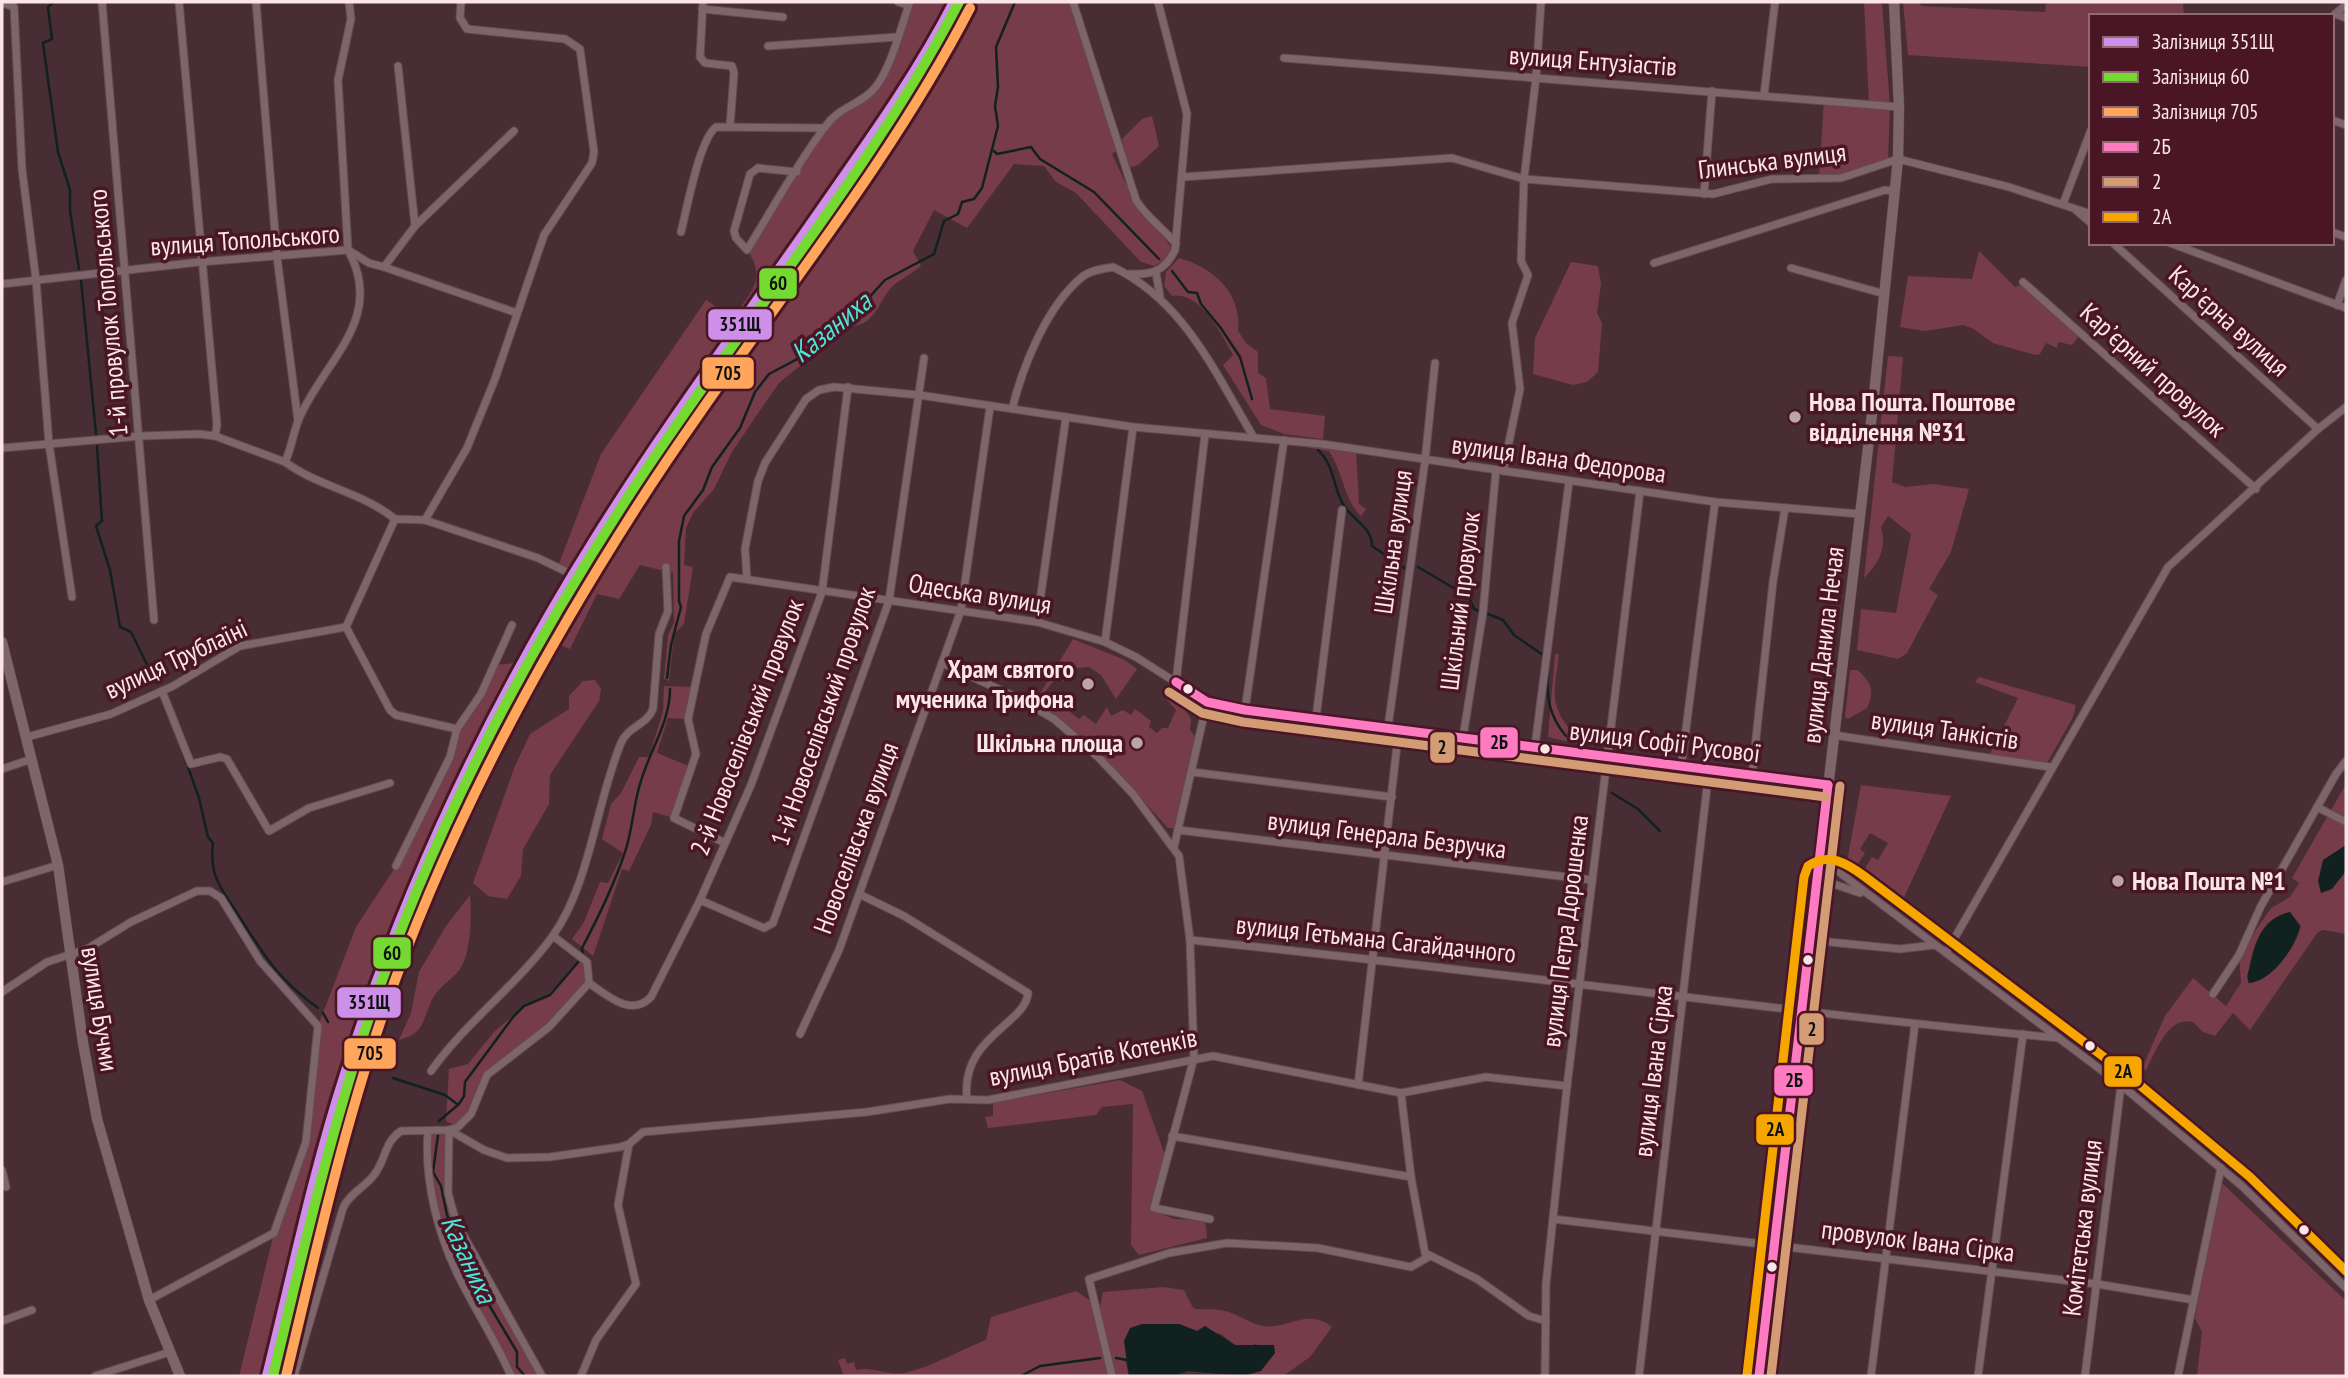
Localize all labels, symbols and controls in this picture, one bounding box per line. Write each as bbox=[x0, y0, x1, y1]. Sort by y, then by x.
legend bbox=[2089, 14, 2334, 245]
text: Залізниця 351Щ bbox=[2152, 28, 2274, 55]
street label: вулиця Ентузіастів bbox=[1508, 38, 1678, 83]
text: Залізниця 60 bbox=[2152, 63, 2249, 90]
text: Залізниця 705 bbox=[2152, 98, 2259, 125]
text: 2Б bbox=[2152, 133, 2171, 160]
street label: Глинська вулиця bbox=[1696, 135, 1848, 186]
text: 2 bbox=[2152, 168, 2161, 195]
street label: 1-й провулок Топольського bbox=[80, 188, 135, 438]
text: 2А bbox=[2152, 203, 2171, 230]
street label: вулиця Топольського bbox=[149, 216, 341, 263]
street label: Карʼєрна вулиця bbox=[2162, 258, 2296, 383]
line badge: 60 bbox=[758, 267, 798, 300]
text: 60 bbox=[769, 271, 787, 295]
water label: Казаниха bbox=[783, 282, 880, 370]
street label: Карʼєрний провулок bbox=[2074, 295, 2233, 444]
line badge: 351Щ bbox=[707, 308, 773, 341]
text: 351Щ bbox=[719, 312, 761, 336]
line badge: 705 bbox=[701, 356, 755, 390]
text: 705 bbox=[714, 361, 742, 385]
place label: Нова Пошта. Поштове відділення №31 bbox=[1809, 385, 2016, 448]
marker: Нова Пошта. Поштове відділення №31 bbox=[1787, 409, 1803, 425]
street label: вулиця Івана Федорова bbox=[1450, 427, 1668, 490]
street label: Шкільна вулиця bbox=[1366, 468, 1419, 616]
street label: Шкільний провулок bbox=[1432, 510, 1487, 692]
street label: вулиця Данила Нечая bbox=[1794, 545, 1851, 745]
street label: Одеська вулиця bbox=[906, 566, 1054, 621]
street label: 1-й Новоселівський провулок bbox=[763, 582, 882, 850]
street label: 2-й Новоселівський провулок bbox=[682, 594, 811, 860]
street label: вулиця Трублаїні bbox=[99, 611, 252, 706]
place label: Храм святого мученика Трифона bbox=[896, 652, 1074, 715]
marker: Храм святого мученика Трифона bbox=[1080, 676, 1096, 692]
unlabelled marker bbox=[1181, 682, 1195, 696]
street label: вулиця Танкістів bbox=[1869, 703, 2021, 756]
street label: вулиця Софії Русової bbox=[1568, 713, 1762, 770]
place label: Шкільна площа bbox=[977, 726, 1123, 759]
line badge: 2Б bbox=[1479, 726, 1519, 759]
text: 2Б bbox=[1490, 730, 1508, 754]
line badge: 2 bbox=[1429, 731, 1456, 764]
marker: Шкільна площа bbox=[1129, 735, 1145, 751]
text: 2 bbox=[1437, 735, 1447, 759]
street label: Новоселівська вулиця bbox=[806, 738, 905, 938]
unlabelled marker bbox=[1538, 742, 1552, 756]
street label: вулиця Генерала Безручка bbox=[1266, 804, 1508, 865]
street label: вулиця Петра Дорошенка bbox=[1534, 813, 1595, 1049]
place label: Нова Пошта №1 bbox=[2132, 864, 2286, 897]
marker: Нова Пошта №1 bbox=[2110, 873, 2126, 889]
street label: вулиця Гетьмана Сагайдачного bbox=[1235, 907, 1518, 970]
line badge: 60 bbox=[372, 936, 412, 970]
text: 60 bbox=[383, 941, 401, 965]
street label: вулиця Бучми bbox=[74, 944, 127, 1074]
unlabelled marker bbox=[1801, 953, 1815, 967]
street label: вулиця Івана Сірка bbox=[1626, 983, 1679, 1159]
line badge: 351Щ bbox=[336, 986, 402, 1019]
text: 351Щ bbox=[348, 990, 390, 1014]
line badge: 2 bbox=[1798, 1012, 1825, 1046]
text: 2 bbox=[1807, 1017, 1817, 1041]
street label: вулиця Братів Котенків bbox=[986, 1020, 1200, 1093]
line badge: 705 bbox=[343, 1037, 397, 1070]
unlabelled marker bbox=[2083, 1039, 2097, 1053]
text: 705 bbox=[356, 1041, 384, 1065]
line badge: 2А bbox=[2103, 1055, 2143, 1088]
text: 2А bbox=[2114, 1059, 2133, 1083]
line badge: 2Б bbox=[1773, 1064, 1814, 1097]
text: 2Б bbox=[1785, 1068, 1803, 1092]
line badge: 2А bbox=[1755, 1113, 1795, 1146]
text: 2А bbox=[1766, 1117, 1785, 1141]
street label: Комітетська вулиця bbox=[2054, 1138, 2109, 1318]
water label: Казаниха bbox=[433, 1209, 507, 1310]
street label: провулок Івана Сірка bbox=[1820, 1212, 2017, 1269]
unlabelled marker bbox=[2297, 1223, 2311, 1237]
unlabelled marker bbox=[1765, 1260, 1779, 1274]

